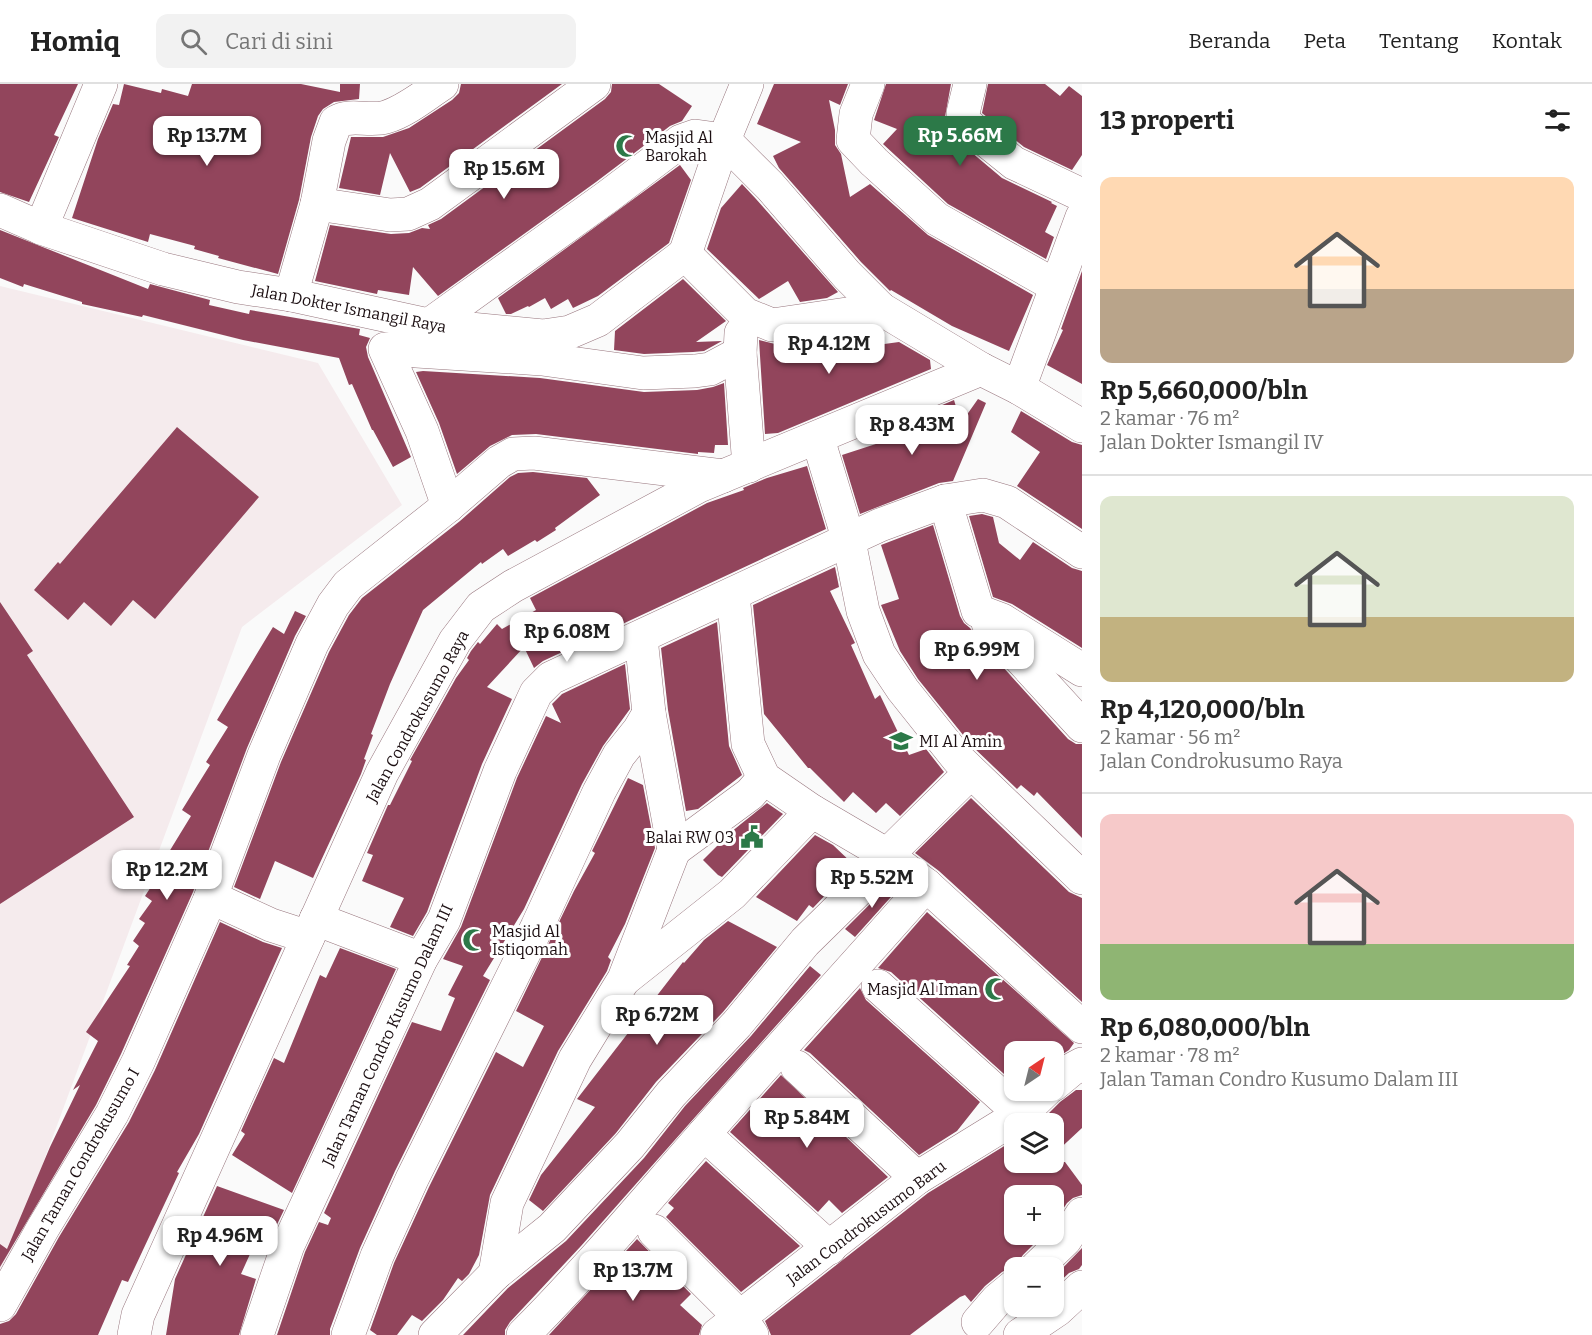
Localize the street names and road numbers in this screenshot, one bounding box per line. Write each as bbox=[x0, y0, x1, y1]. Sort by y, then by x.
street label: Jalan Dokter Ismangil Raya bbox=[249, 280, 448, 337]
street label: Jalan Condrokusumo Raya bbox=[362, 626, 473, 807]
street label: Jalan Taman Condro Kusumo Dalam III bbox=[318, 901, 457, 1170]
street label: Jalan Taman Condrokusumo I bbox=[17, 1065, 143, 1265]
street label: Jalan Condrokusumo Baru bbox=[782, 1156, 950, 1289]

